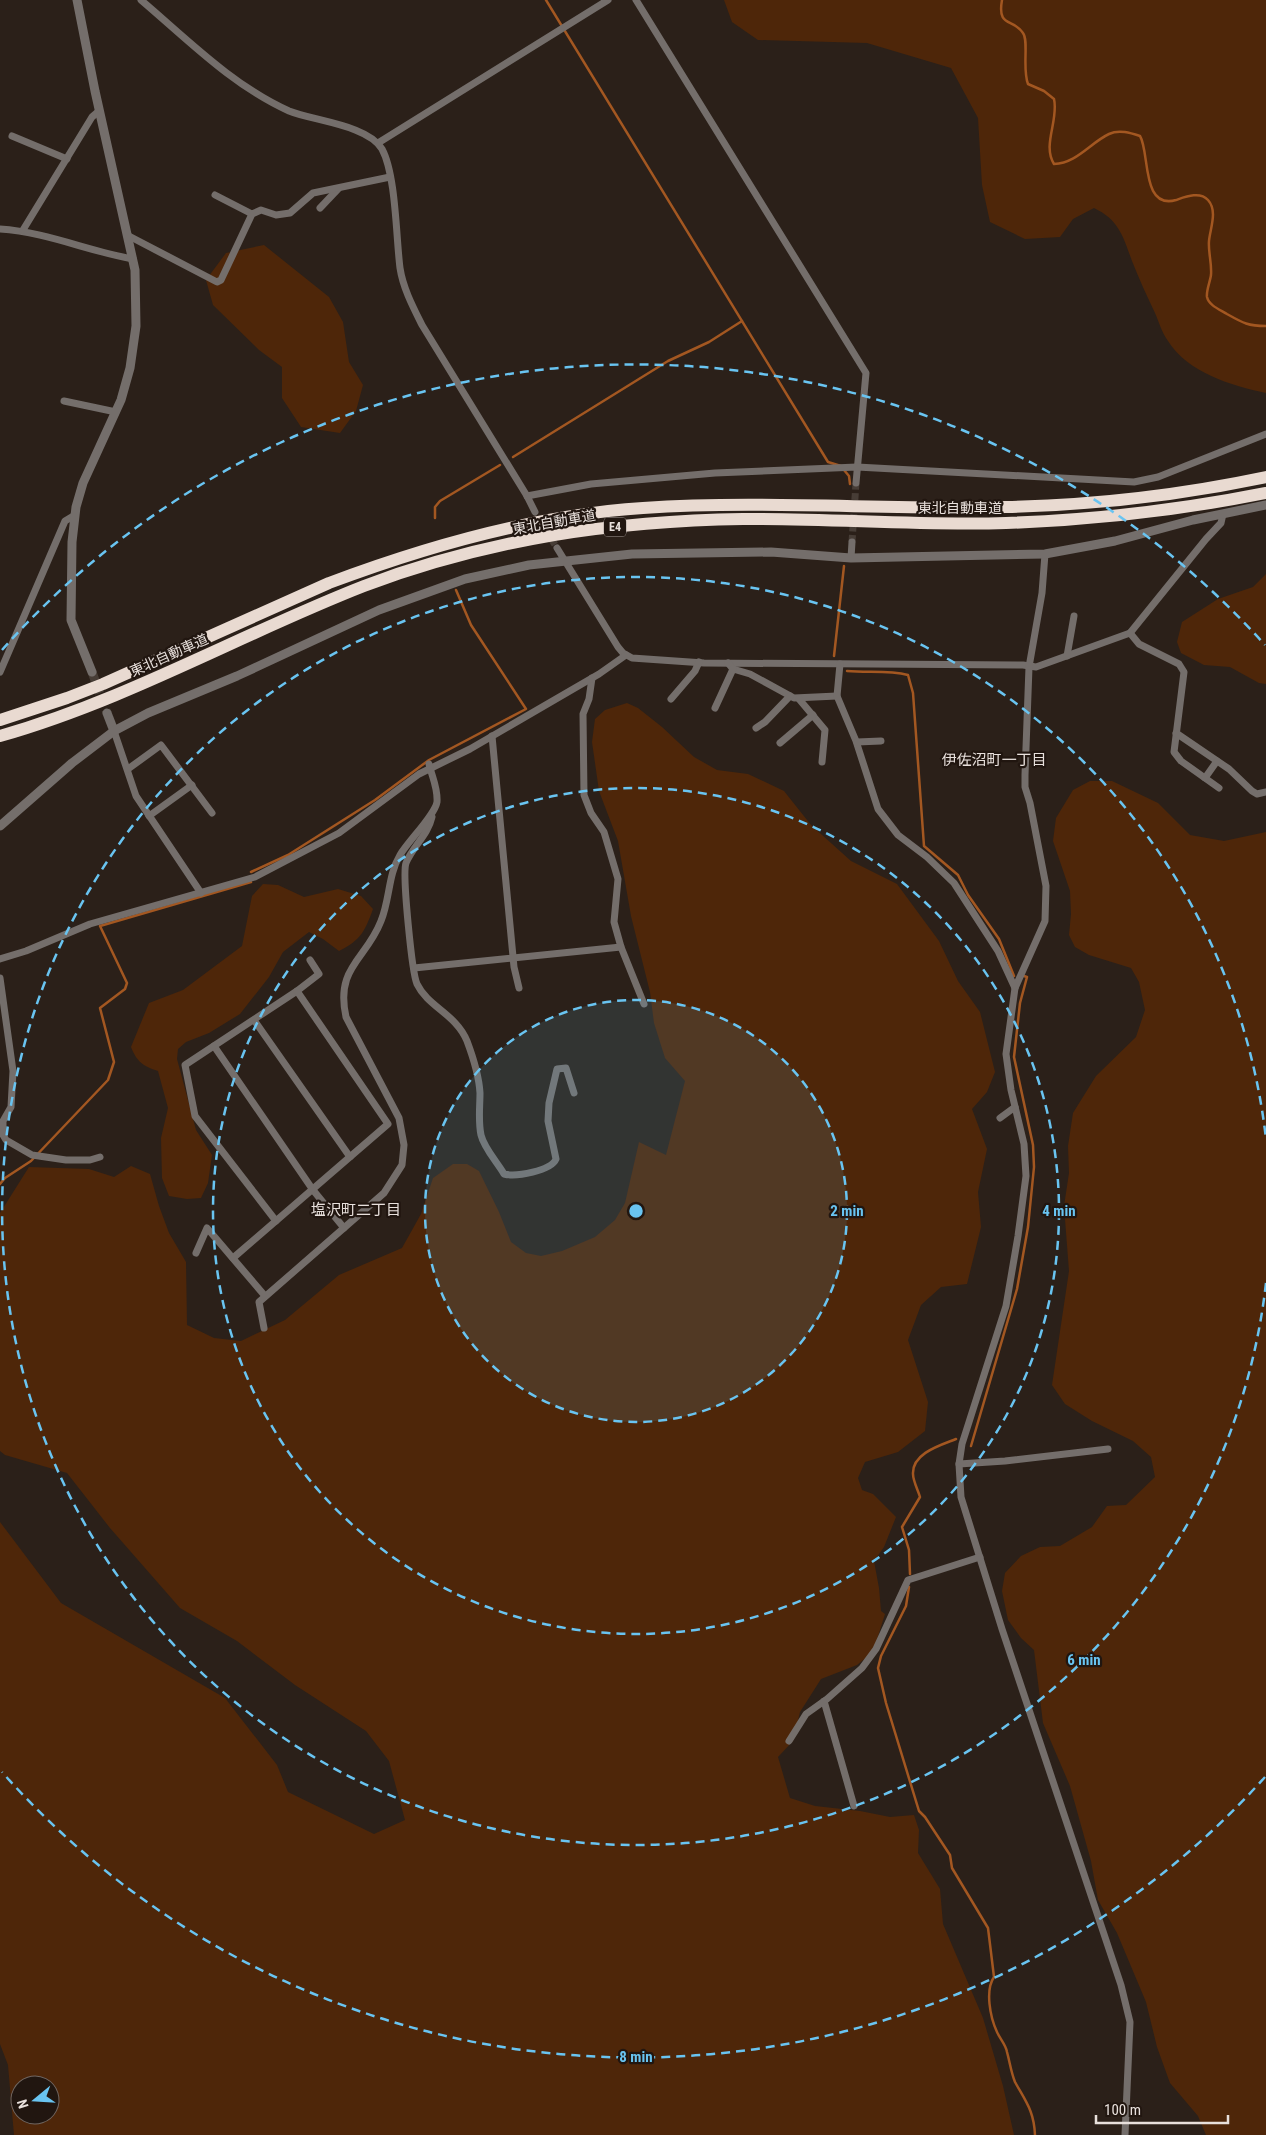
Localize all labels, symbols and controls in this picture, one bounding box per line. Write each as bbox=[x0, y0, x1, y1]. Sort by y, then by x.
street label: 東北自動車道 bbox=[918, 500, 1002, 516]
street label: 東北自動車道 bbox=[511, 507, 597, 537]
road number: E4 bbox=[604, 518, 626, 536]
street label: 東北自動車道 bbox=[127, 631, 211, 679]
district label: 伊佐沼町一丁目 bbox=[941, 751, 1047, 769]
district label: 塩沢町二丁目 bbox=[311, 1201, 401, 1219]
centre of rings bbox=[627, 1202, 645, 1220]
text: 2 min bbox=[830, 1202, 864, 1220]
text: 4 min bbox=[1042, 1202, 1076, 1220]
text: 6 min bbox=[1067, 1651, 1101, 1669]
text: 8 min bbox=[619, 2048, 653, 2066]
north arrow bbox=[10, 2075, 60, 2125]
scale bar bbox=[1096, 2092, 1228, 2124]
text: N bbox=[14, 2097, 32, 2111]
text: 100 m bbox=[1104, 2101, 1141, 2119]

